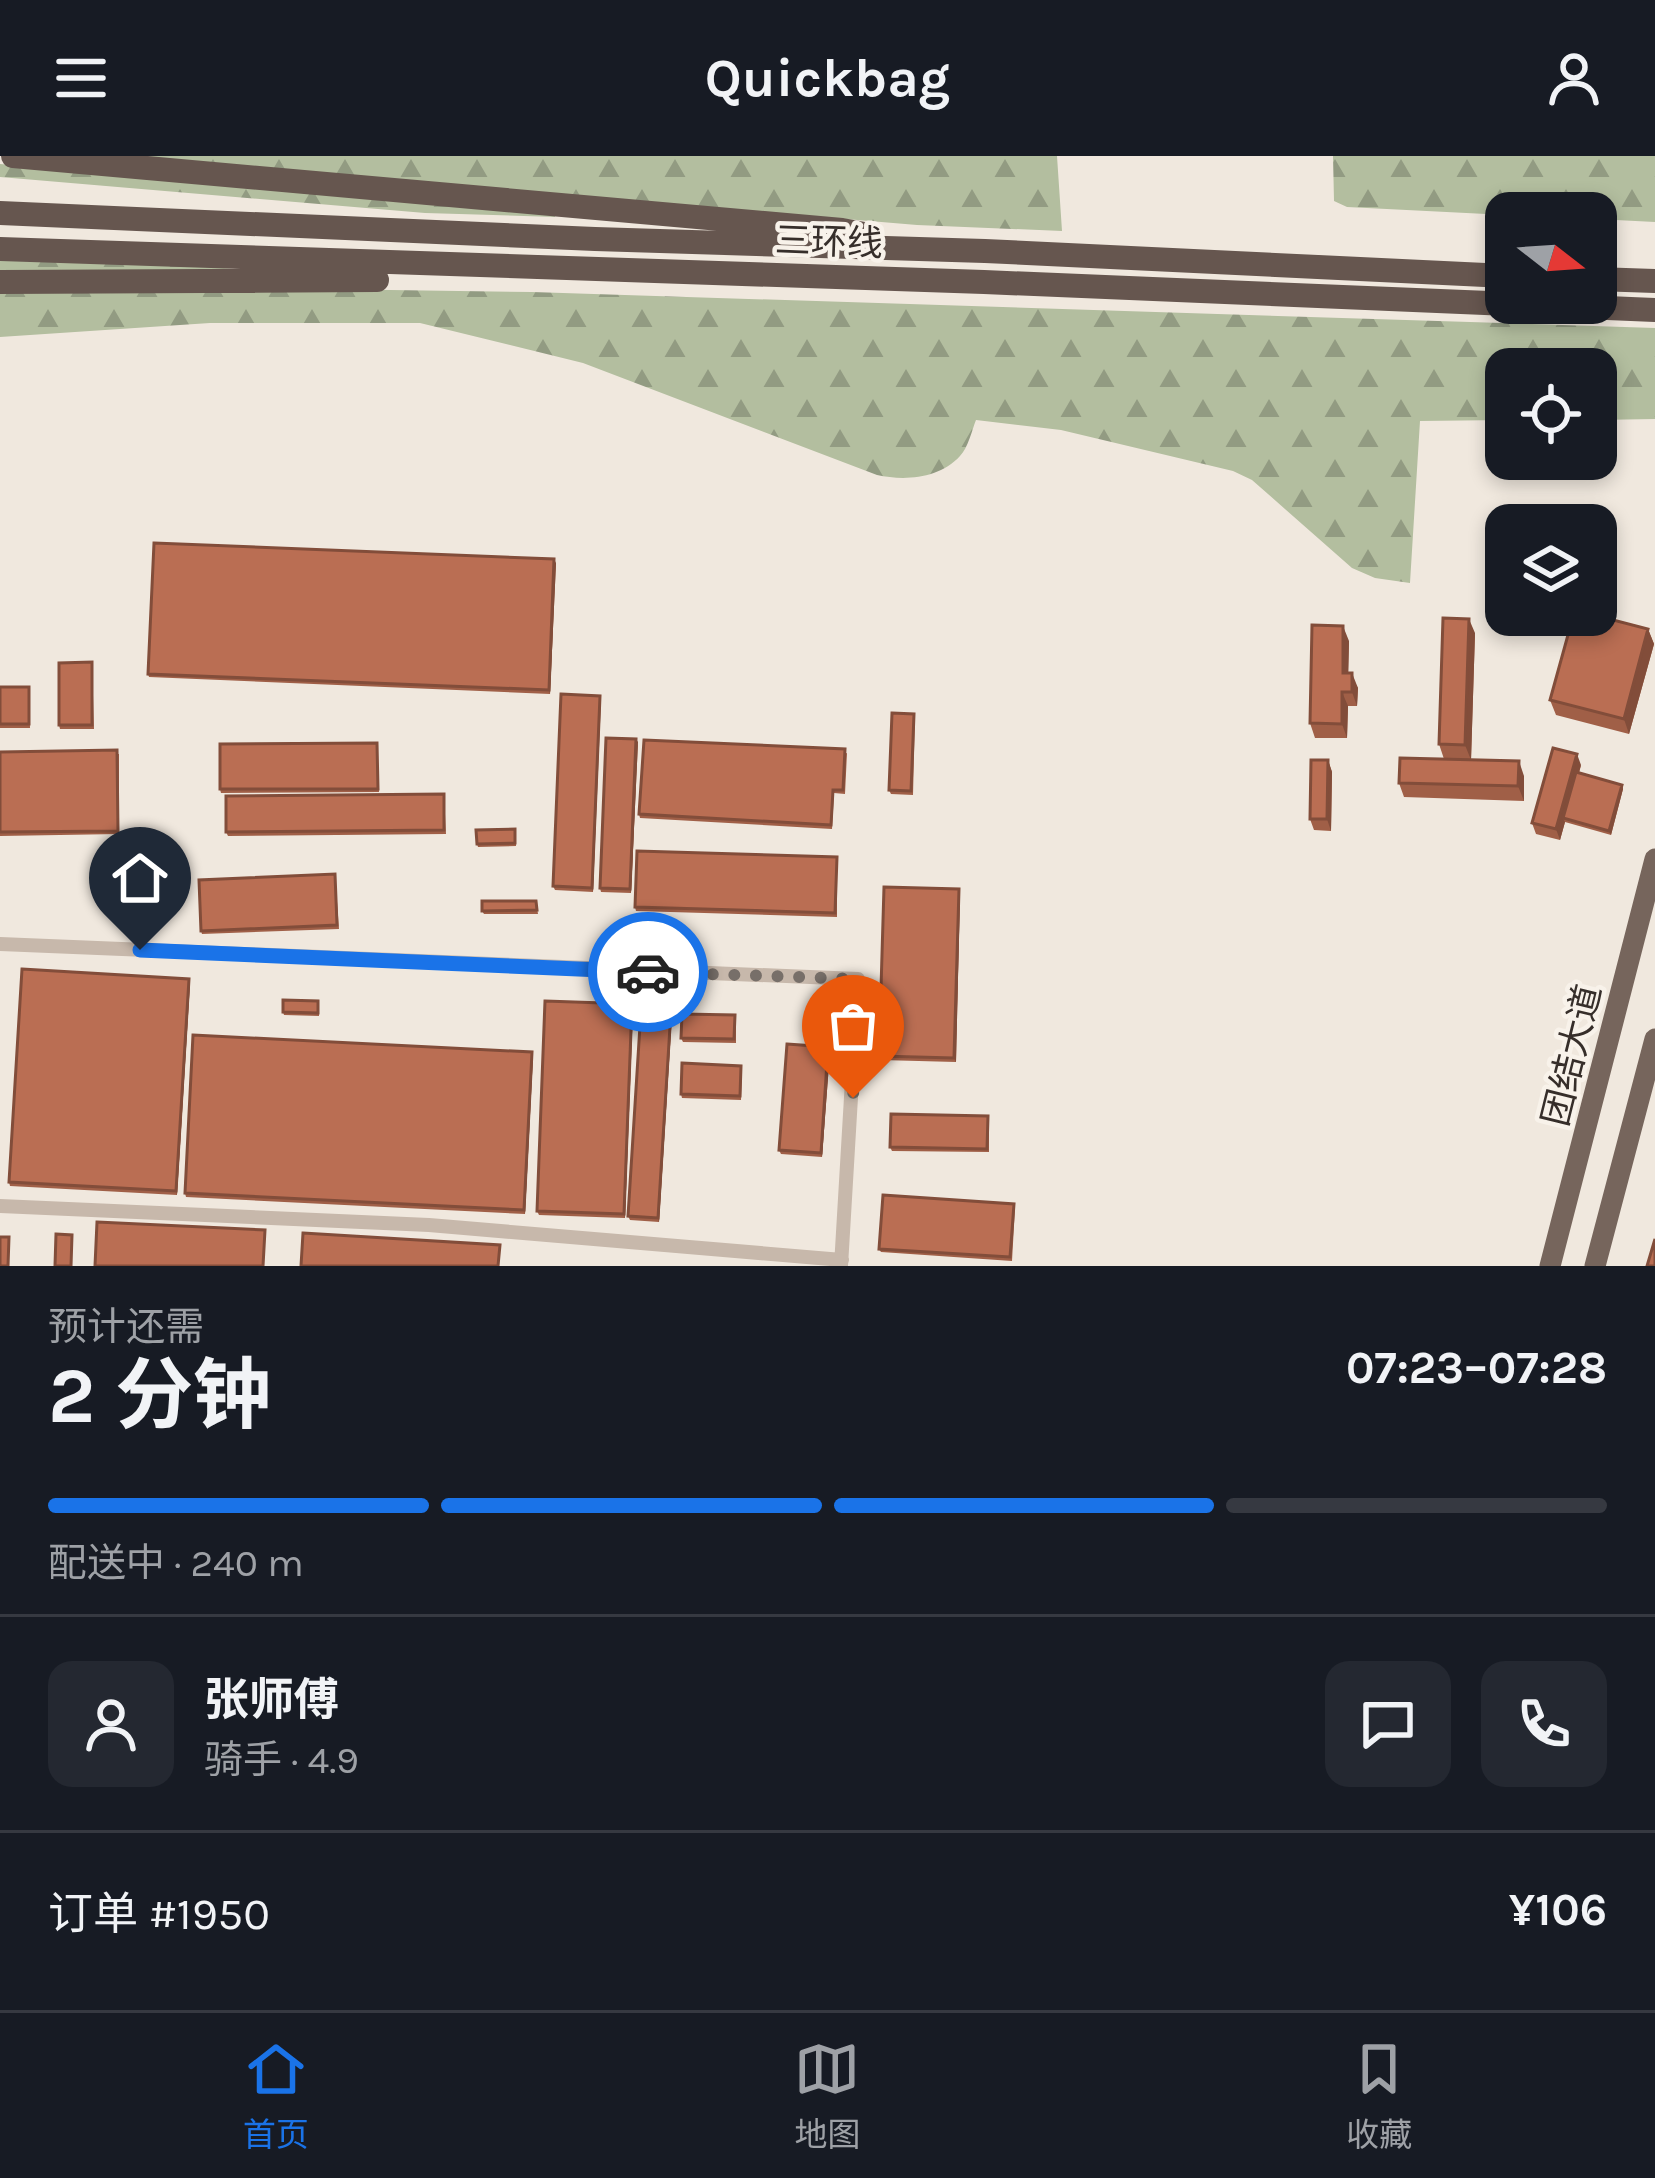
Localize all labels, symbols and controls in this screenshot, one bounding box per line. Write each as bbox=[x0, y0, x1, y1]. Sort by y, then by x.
icon: menu bbox=[48, 45, 114, 111]
icon: person bbox=[1541, 45, 1607, 111]
text: Quickbag bbox=[705, 46, 950, 110]
north arrow bbox=[1485, 192, 1617, 324]
map controls bbox=[1485, 192, 1617, 636]
street label: 三环线 bbox=[774, 219, 884, 265]
button: locate bbox=[1485, 348, 1617, 480]
button: layers bbox=[1485, 504, 1617, 636]
pin bbox=[89, 827, 191, 950]
icon: home bbox=[107, 845, 173, 911]
courier bbox=[588, 912, 708, 1032]
icon: car bbox=[615, 939, 681, 1005]
pin bbox=[802, 975, 904, 1098]
street label: 团结大道 bbox=[1534, 980, 1610, 1130]
icon: bag bbox=[820, 993, 886, 1059]
text: 预计还需 bbox=[48, 1304, 204, 1350]
text: 07:23–07:28 bbox=[1346, 1342, 1607, 1394]
text: 2 分钟 bbox=[48, 1350, 271, 1442]
text: 配送中 · 240 m bbox=[48, 1540, 304, 1586]
button: person bbox=[48, 1661, 174, 1787]
button: chat bbox=[1325, 1661, 1451, 1787]
button: phone bbox=[1481, 1661, 1607, 1787]
text: 张师傅 bbox=[204, 1674, 339, 1726]
text: 骑手 · 4.9 bbox=[204, 1737, 359, 1783]
text: ¥106 bbox=[1509, 1884, 1607, 1936]
text: 订单 #1950 bbox=[48, 1888, 270, 1940]
tab: 首页 bbox=[243, 2036, 309, 2156]
tab: 地图 bbox=[794, 2036, 860, 2156]
tab: 收藏 bbox=[1346, 2036, 1412, 2156]

